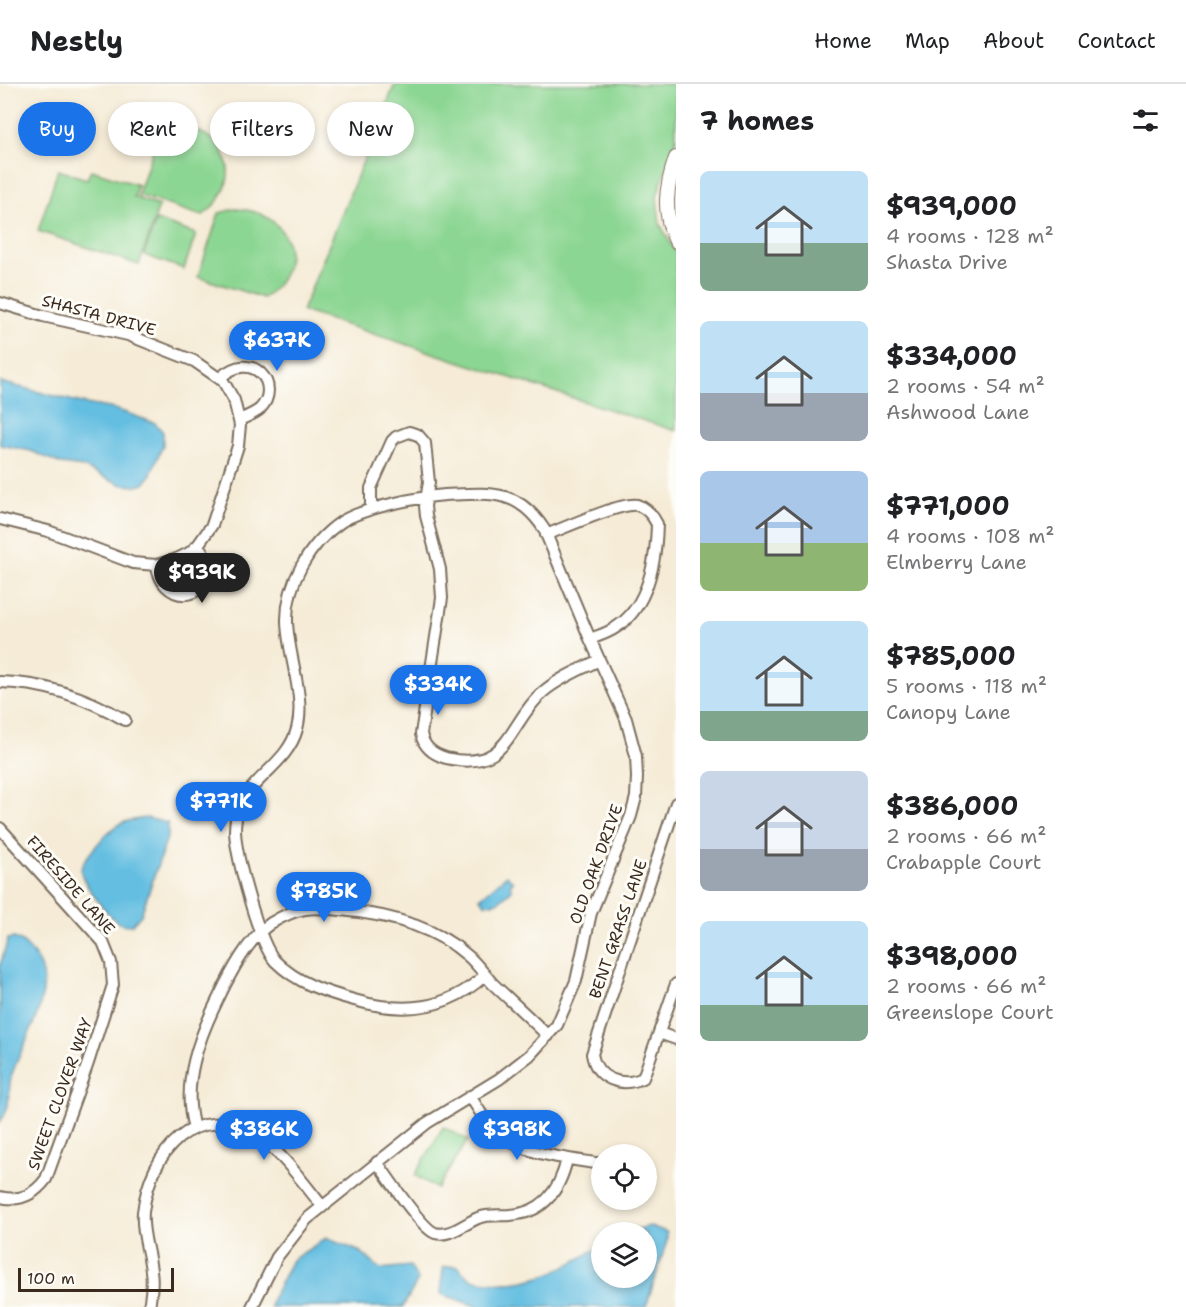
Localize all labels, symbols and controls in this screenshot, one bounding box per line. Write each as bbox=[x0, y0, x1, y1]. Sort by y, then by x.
text: Nestly bbox=[30, 22, 123, 60]
text: Home bbox=[814, 27, 872, 55]
text: Map bbox=[905, 27, 950, 55]
text: About bbox=[983, 27, 1044, 55]
text: Contact bbox=[1077, 27, 1156, 55]
chip: Buy bbox=[18, 102, 96, 156]
chip: Rent bbox=[108, 102, 198, 156]
chip: Filters bbox=[210, 102, 315, 156]
chip: New bbox=[327, 102, 414, 156]
text: 7 homes bbox=[700, 103, 814, 138]
icon: filters bbox=[1129, 104, 1162, 137]
text: $939,000 bbox=[886, 188, 1017, 223]
icon: home bbox=[748, 195, 820, 267]
text: 4 rooms · 128 m² bbox=[886, 223, 1054, 249]
text: Shasta Drive bbox=[886, 249, 1008, 275]
street label: SHASTA DRIVE bbox=[40, 290, 158, 340]
pin: $637K bbox=[235, 321, 319, 372]
text: $637K bbox=[243, 327, 311, 353]
text: $334,000 bbox=[886, 338, 1017, 373]
icon: home bbox=[748, 345, 820, 417]
text: 2 rooms · 54 m² bbox=[886, 373, 1045, 399]
text: Ashwood Lane bbox=[886, 399, 1030, 425]
text: $771,000 bbox=[886, 488, 1010, 523]
icon: home bbox=[748, 495, 820, 567]
text: 4 rooms · 108 m² bbox=[886, 523, 1055, 549]
text: Elmberry Lane bbox=[886, 549, 1027, 575]
pin: $939K bbox=[160, 553, 244, 604]
text: $939K bbox=[168, 559, 236, 585]
text: $785,000 bbox=[886, 638, 1016, 673]
icon: home bbox=[748, 645, 820, 717]
pin: $334K bbox=[396, 665, 480, 716]
text: $334K bbox=[404, 671, 472, 697]
text: 5 rooms · 118 m² bbox=[886, 673, 1047, 699]
text: Canopy Lane bbox=[886, 699, 1011, 725]
pin: $771K bbox=[179, 782, 263, 833]
text: $771K bbox=[190, 788, 252, 814]
text: $386,000 bbox=[886, 788, 1018, 823]
icon: home bbox=[748, 795, 820, 867]
street label: OLD OAK DRIVE bbox=[565, 801, 627, 927]
text: 2 rooms · 66 m² bbox=[886, 823, 1047, 849]
street label: FIRESIDE LANE bbox=[22, 831, 120, 939]
text: Crabapple Court bbox=[886, 849, 1042, 875]
street label: BENT GRASS LANE bbox=[584, 857, 652, 1001]
pin: $785K bbox=[282, 872, 366, 923]
text: $785K bbox=[290, 878, 358, 904]
text: $398,000 bbox=[886, 938, 1018, 973]
icon: home bbox=[748, 945, 820, 1017]
text: 2 rooms · 66 m² bbox=[886, 973, 1047, 999]
text: Greenslope Court bbox=[886, 999, 1054, 1025]
street label: SWEET CLOVER WAY bbox=[23, 1015, 97, 1173]
pin: $386K bbox=[222, 1110, 306, 1161]
pin: $398K bbox=[475, 1110, 559, 1161]
text: $386K bbox=[229, 1116, 299, 1142]
text: $398K bbox=[483, 1116, 551, 1142]
map controls bbox=[591, 1144, 657, 1288]
button: locate bbox=[591, 1144, 657, 1210]
button: layers bbox=[591, 1222, 657, 1288]
scale bar bbox=[18, 1265, 174, 1292]
text: 100 m bbox=[27, 1268, 75, 1289]

